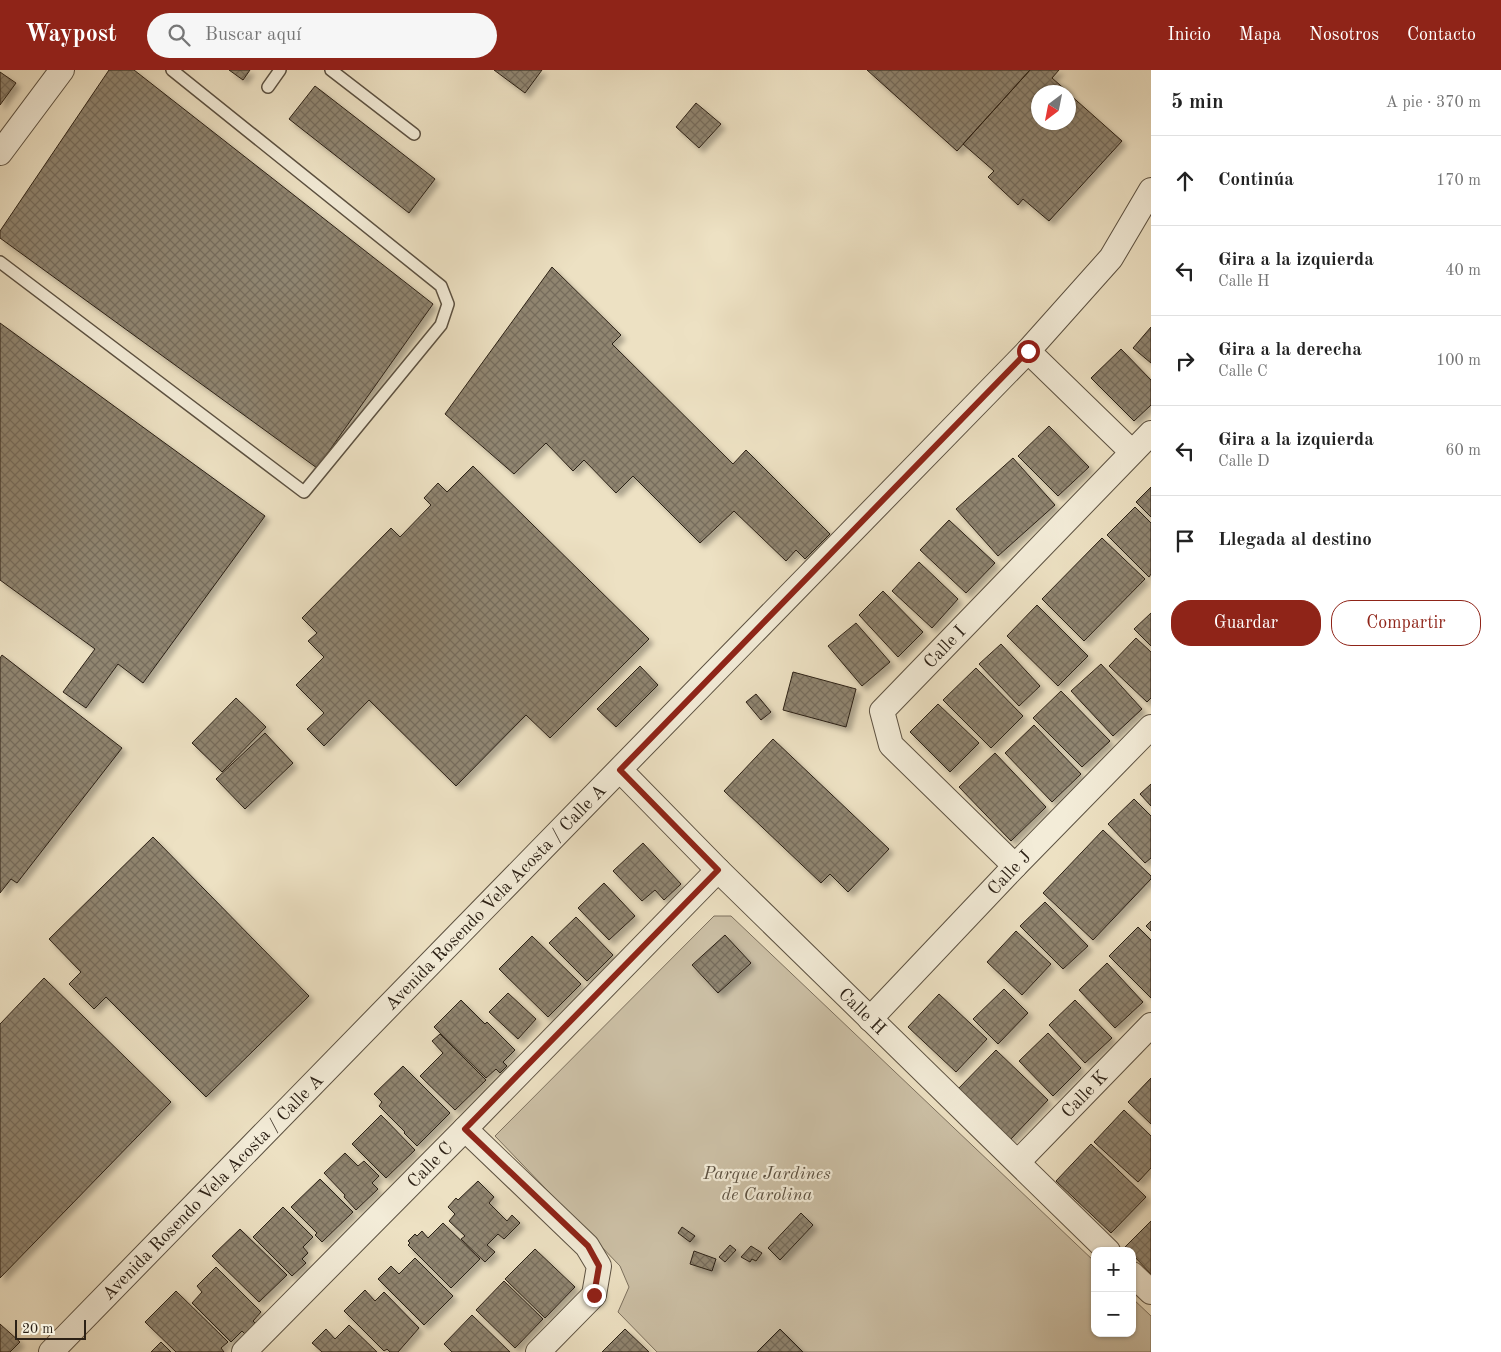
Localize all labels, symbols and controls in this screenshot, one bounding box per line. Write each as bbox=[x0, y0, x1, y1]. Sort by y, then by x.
search box bbox=[147, 13, 497, 58]
icon: search bbox=[165, 21, 193, 49]
text: Waypost bbox=[25, 23, 117, 47]
text: Buscar aquí bbox=[205, 26, 301, 45]
text: Inicio bbox=[1168, 26, 1211, 44]
text: Mapa bbox=[1239, 26, 1281, 44]
text: Nosotros bbox=[1309, 26, 1379, 44]
text: Contacto bbox=[1407, 26, 1476, 44]
north arrow bbox=[1031, 85, 1076, 130]
text: 5 min bbox=[1171, 92, 1224, 113]
text: A pie · 370 m bbox=[1386, 95, 1481, 111]
icon: ahead bbox=[1171, 167, 1199, 195]
text: Continúa bbox=[1218, 171, 1294, 190]
text: 170 m bbox=[1436, 173, 1481, 189]
text: Gira a la izquierda bbox=[1218, 251, 1374, 270]
icon: left bbox=[1171, 257, 1199, 285]
text: 40 m bbox=[1445, 263, 1481, 279]
text: Calle H bbox=[1218, 274, 1270, 290]
route start bbox=[1017, 340, 1040, 363]
text: Gira a la derecha bbox=[1218, 341, 1362, 360]
icon: right bbox=[1171, 347, 1199, 375]
text: 100 m bbox=[1436, 353, 1481, 369]
text: Calle C bbox=[1218, 364, 1268, 380]
text: Gira a la izquierda bbox=[1218, 431, 1374, 450]
icon: left bbox=[1171, 437, 1199, 465]
text: 60 m bbox=[1445, 443, 1481, 459]
text: Calle D bbox=[1218, 454, 1270, 470]
icon: arrive bbox=[1171, 527, 1199, 555]
text: Llegada al destino bbox=[1218, 531, 1372, 550]
button: Guardar bbox=[1171, 600, 1321, 646]
button: Compartir bbox=[1331, 600, 1481, 646]
street label: Calle I bbox=[921, 623, 969, 672]
street label: Avenida Rosendo Vela Acosta / Calle A bbox=[382, 781, 610, 1014]
street label: Calle J bbox=[985, 847, 1035, 899]
street label: Calle H bbox=[835, 985, 889, 1039]
street label: Calle K bbox=[1058, 1068, 1111, 1121]
street label: Avenida Rosendo Vela Acosta / Calle A bbox=[99, 1071, 327, 1304]
street label: Calle C bbox=[404, 1139, 457, 1191]
park label: Parque Jardines de Carolina bbox=[702, 1165, 831, 1204]
map controls bbox=[1091, 1247, 1136, 1337]
button: + bbox=[1091, 1247, 1136, 1292]
route end bbox=[583, 1284, 606, 1307]
button: − bbox=[1091, 1292, 1136, 1337]
scale bar bbox=[15, 1317, 86, 1340]
text: 20 m bbox=[22, 1322, 53, 1336]

